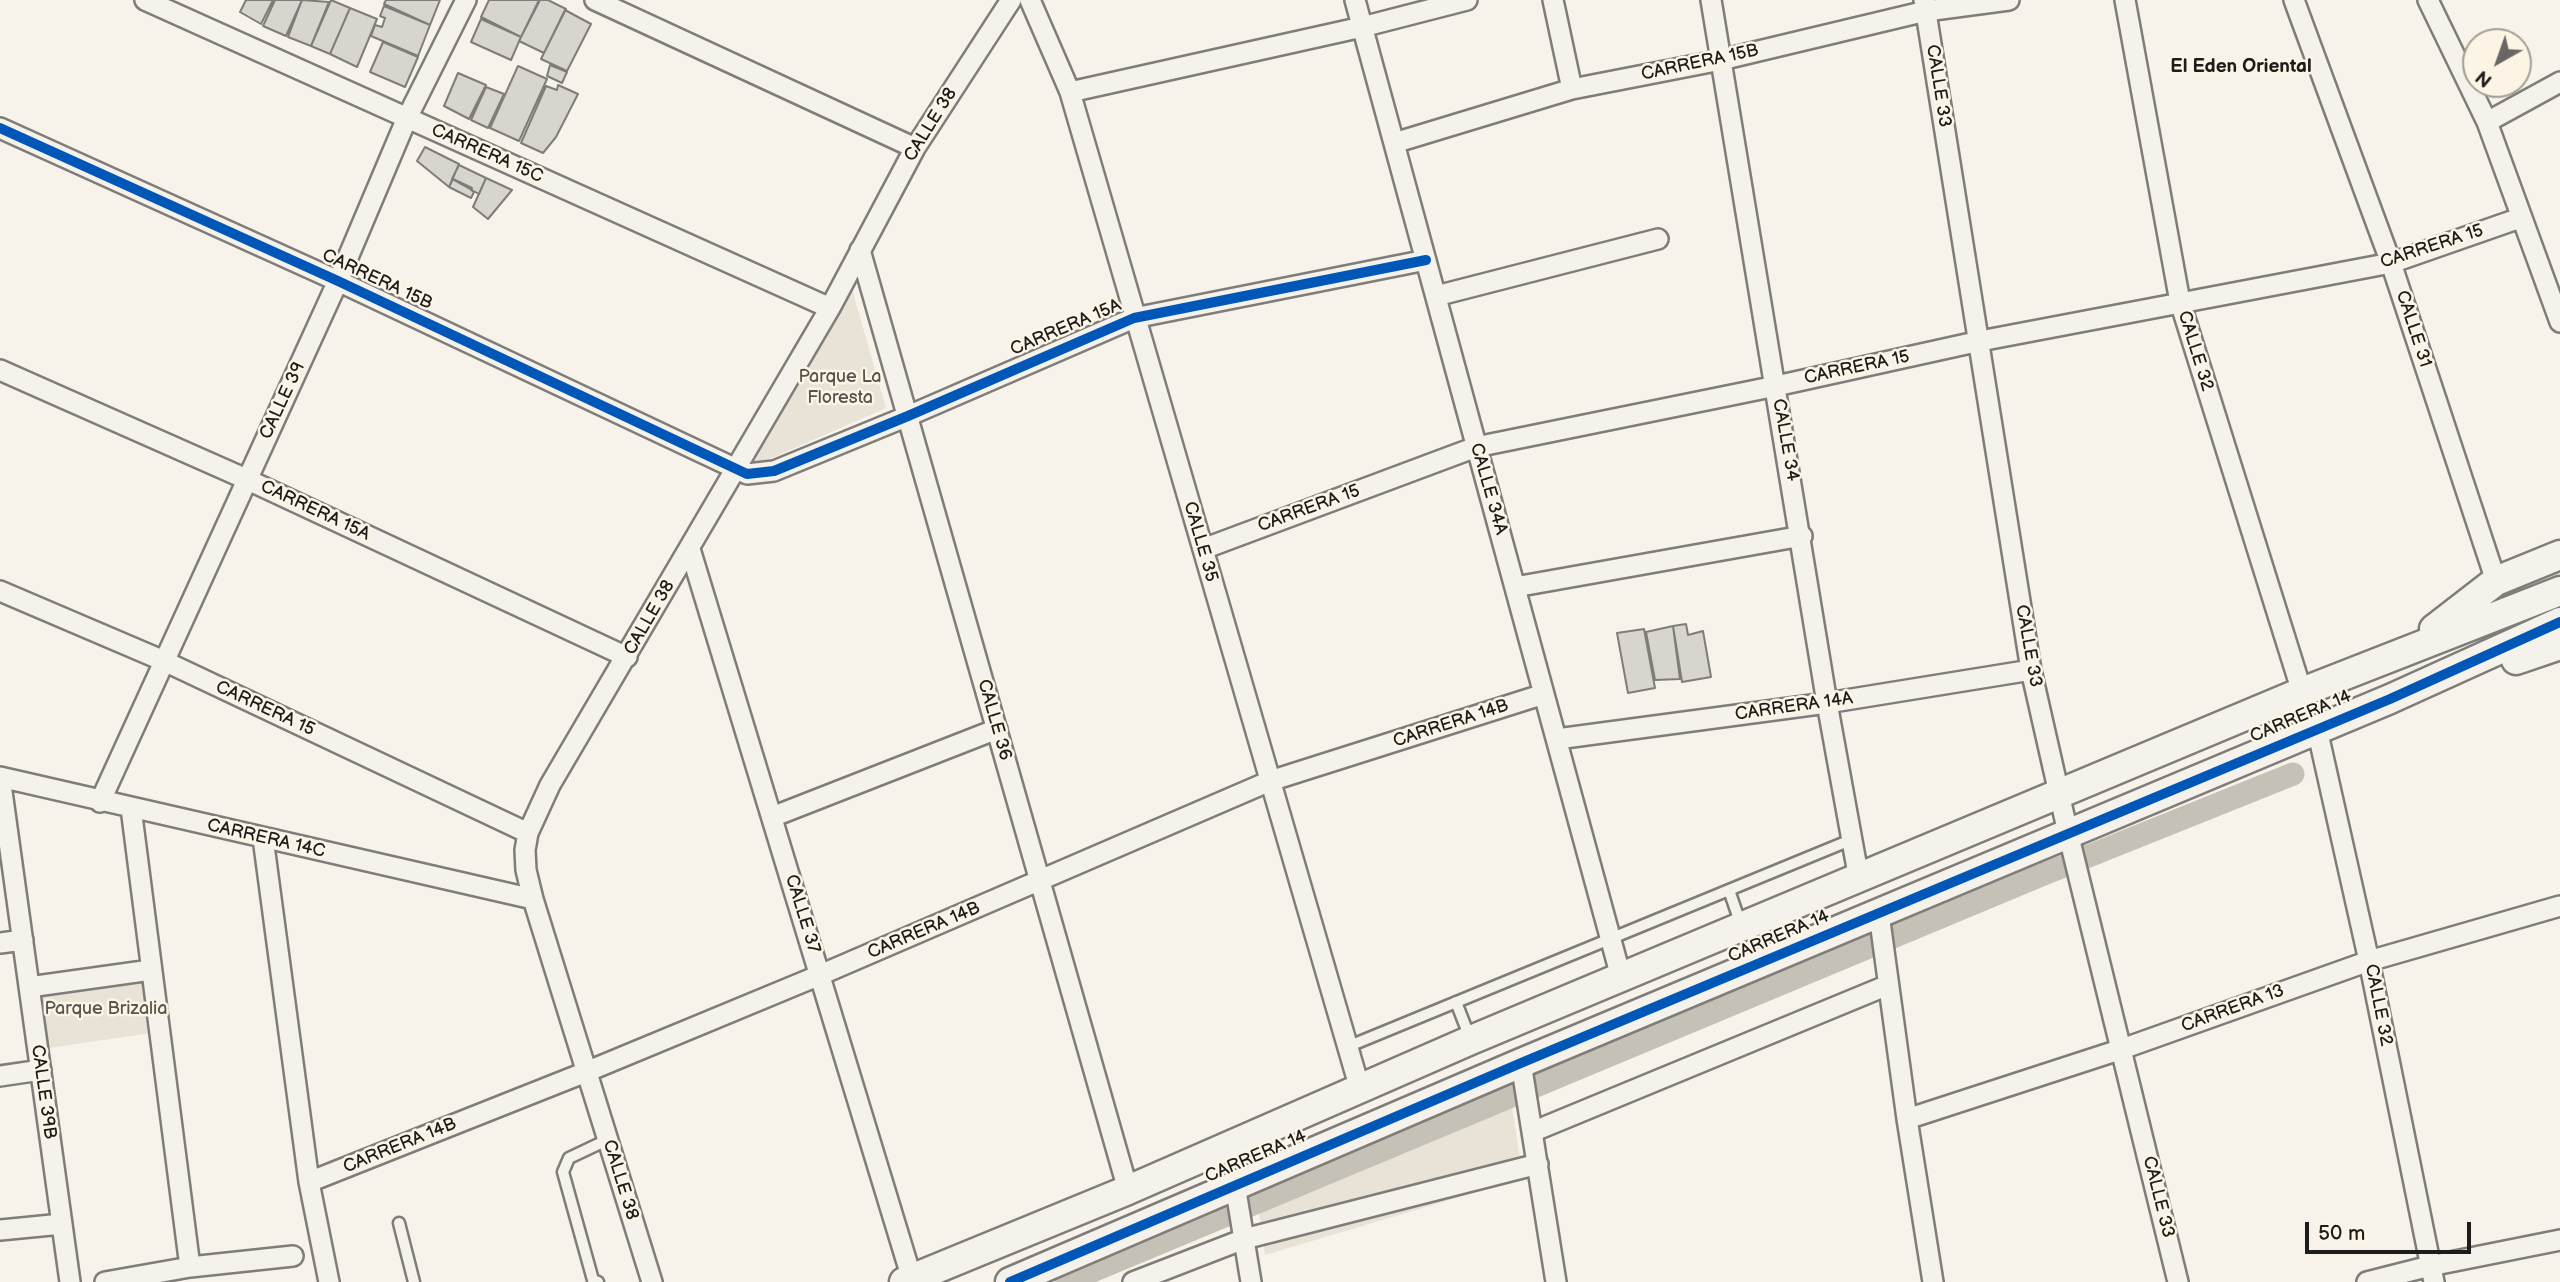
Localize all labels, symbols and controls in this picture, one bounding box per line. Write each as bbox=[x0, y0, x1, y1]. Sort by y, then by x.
north arrow bbox=[2462, 28, 2532, 98]
street label: CARRERA 15B bbox=[1639, 40, 1761, 86]
street label: CALLE 33 bbox=[1921, 43, 1955, 129]
district label: El Eden Oriental bbox=[2170, 56, 2312, 78]
text: N bbox=[2472, 65, 2497, 91]
street label: CALLE 38 bbox=[900, 84, 962, 166]
street label: CARRERA 15C bbox=[428, 120, 546, 188]
street label: CARRERA 15 bbox=[2378, 220, 2486, 274]
street label: CARRERA 15B bbox=[318, 245, 436, 315]
street label: CALLE 31 bbox=[2390, 288, 2436, 370]
street label: CARRERA 15A bbox=[1007, 295, 1125, 361]
street label: CALLE 32 bbox=[2173, 308, 2217, 394]
street label: CARRERA 15 bbox=[1802, 346, 1912, 390]
street label: CALLE 39 bbox=[256, 359, 310, 443]
park label: Parque La Floresta bbox=[799, 366, 881, 408]
street label: CALLE 34 bbox=[1767, 397, 1803, 483]
street label: CALLE 34A bbox=[1465, 441, 1511, 537]
street label: CARRERA 15A bbox=[257, 476, 373, 546]
street label: CARRERA 15 bbox=[1255, 481, 1363, 537]
street label: CALLE 35 bbox=[1178, 499, 1222, 585]
street label: CALLE 38 bbox=[620, 577, 680, 659]
street label: CALLE 33 bbox=[2010, 603, 2046, 689]
street label: CARRERA 15 bbox=[212, 677, 318, 741]
street label: CALLE 36 bbox=[972, 677, 1016, 763]
street label: CARRERA 14 bbox=[2247, 686, 2355, 748]
street label: CARRERA 14A bbox=[1734, 688, 1854, 726]
street label: CARRERA 14B bbox=[1391, 695, 1511, 753]
street label: CARRERA 14C bbox=[205, 815, 327, 863]
street label: CALLE 37 bbox=[780, 872, 824, 956]
street label: CARRERA 14B bbox=[864, 898, 984, 964]
street label: CARRERA 14 bbox=[1725, 906, 1833, 968]
street label: CALLE 32 bbox=[2359, 962, 2397, 1048]
street label: CARRERA 13 bbox=[2179, 980, 2287, 1038]
park label: Parque Brizalia bbox=[44, 998, 168, 1020]
street label: CALLE 39B bbox=[26, 1043, 60, 1141]
street label: CARRERA 14B bbox=[340, 1113, 460, 1179]
street label: CARRERA 14 bbox=[1202, 1126, 1310, 1188]
street label: CALLE 38 bbox=[598, 1137, 642, 1223]
street label: CALLE 33 bbox=[2137, 1154, 2179, 1240]
scale bar bbox=[2308, 1208, 2474, 1252]
text: 50 m bbox=[2318, 1221, 2365, 1246]

